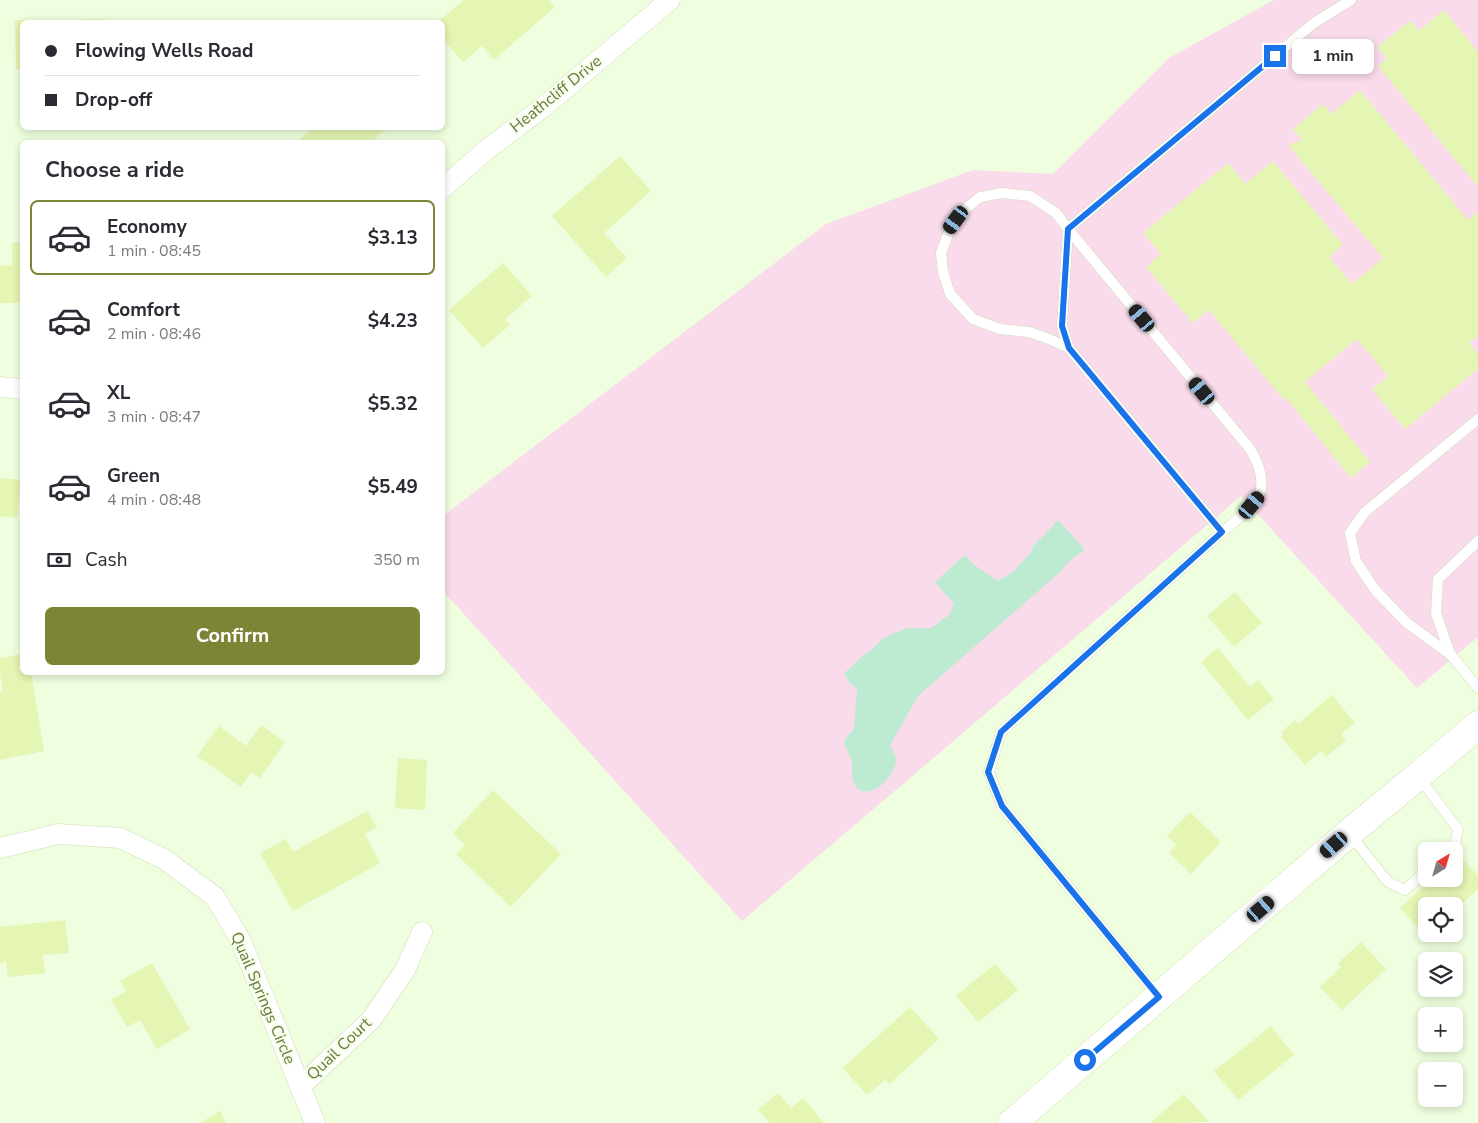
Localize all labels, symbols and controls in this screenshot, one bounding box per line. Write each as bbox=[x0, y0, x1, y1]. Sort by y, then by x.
text: Flowing Wells Road bbox=[75, 38, 253, 64]
callout: 1 min bbox=[1292, 38, 1375, 74]
route end bbox=[1264, 45, 1286, 67]
text: 1 min bbox=[1312, 45, 1354, 67]
street label: Heathcliff Drive bbox=[505, 50, 607, 138]
text: Drop-off bbox=[75, 87, 152, 113]
text: Choose a ride bbox=[45, 155, 184, 185]
car bbox=[941, 203, 970, 237]
text: Economy bbox=[107, 214, 187, 240]
icon: car bbox=[47, 215, 92, 260]
text: $3.13 bbox=[368, 225, 418, 251]
text: 1 min · 08:45 bbox=[107, 240, 201, 262]
text: Comfort bbox=[107, 297, 180, 323]
icon: car bbox=[47, 298, 92, 343]
car bbox=[1126, 302, 1157, 334]
text: $4.23 bbox=[368, 308, 418, 334]
text: 2 min · 08:46 bbox=[107, 323, 201, 345]
car bbox=[1186, 375, 1217, 407]
text: XL bbox=[107, 380, 130, 406]
icon: car bbox=[47, 381, 92, 426]
text: $5.32 bbox=[368, 391, 418, 417]
text: 3 min · 08:47 bbox=[107, 406, 201, 428]
text: Green bbox=[107, 463, 160, 489]
icon: car bbox=[47, 464, 92, 509]
text: $5.49 bbox=[368, 474, 418, 500]
text: 4 min · 08:48 bbox=[107, 489, 201, 511]
car bbox=[1236, 489, 1267, 521]
icon: cash bbox=[45, 546, 73, 574]
text: Cash bbox=[85, 547, 127, 573]
text: 350 m bbox=[373, 549, 420, 571]
button: Confirm bbox=[45, 607, 420, 665]
car bbox=[1317, 829, 1350, 861]
north arrow bbox=[1418, 842, 1462, 888]
map controls bbox=[1418, 842, 1463, 1107]
car bbox=[1244, 893, 1277, 925]
button: locate bbox=[1418, 897, 1463, 942]
street label: Quail Springs Circle bbox=[225, 928, 301, 1068]
button: layers bbox=[1418, 952, 1463, 997]
button: + bbox=[1418, 1007, 1463, 1052]
street label: Quail Court bbox=[302, 1012, 376, 1085]
route start bbox=[1074, 1049, 1096, 1071]
button: − bbox=[1418, 1062, 1463, 1107]

